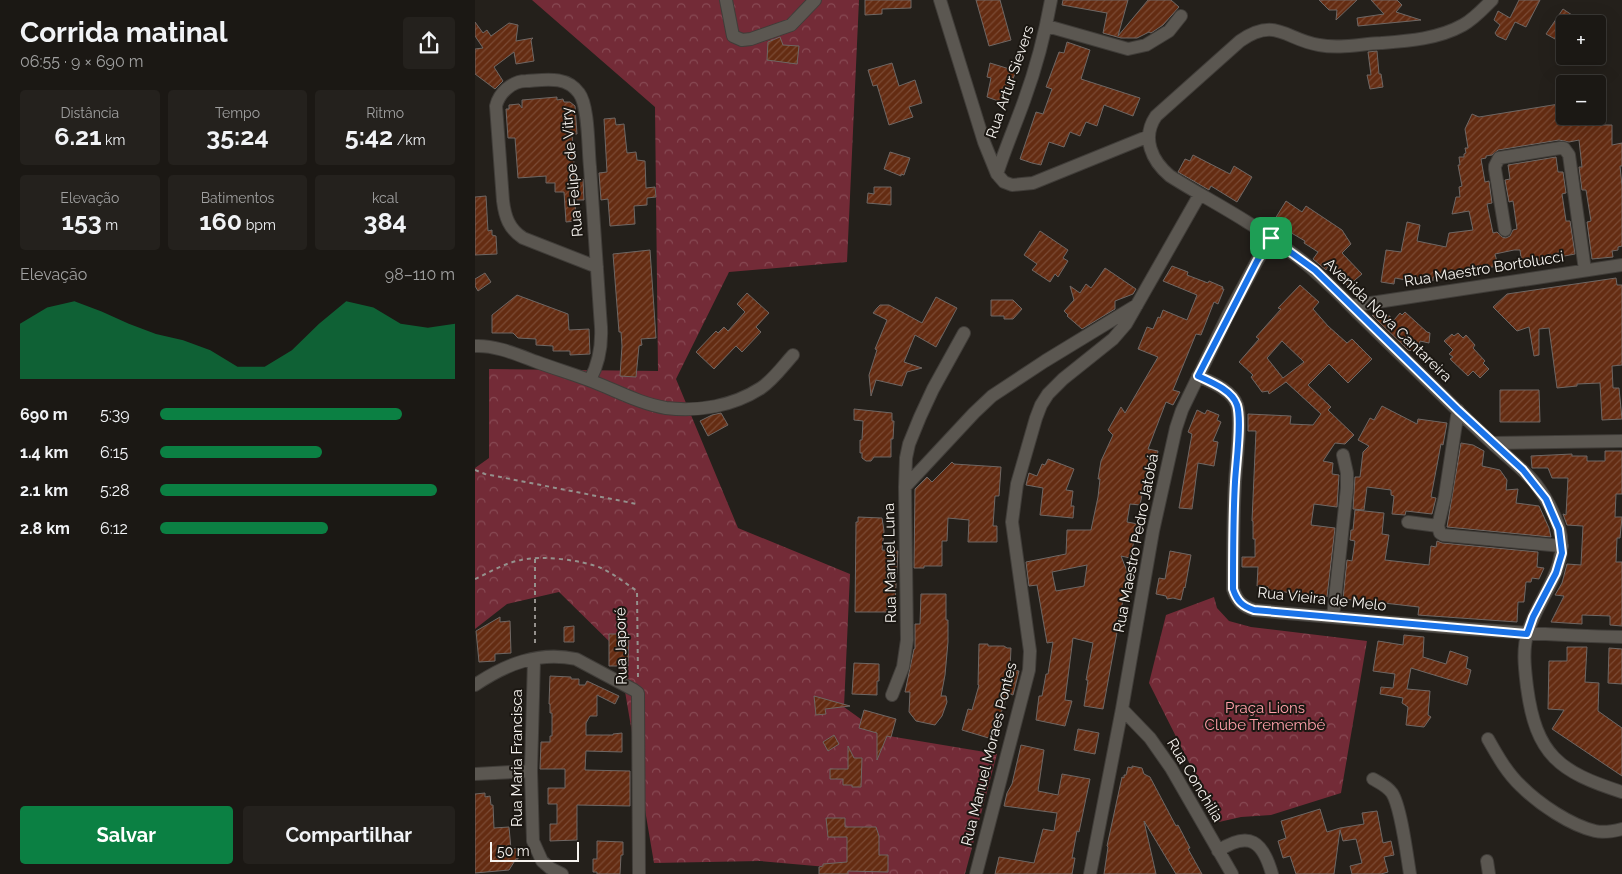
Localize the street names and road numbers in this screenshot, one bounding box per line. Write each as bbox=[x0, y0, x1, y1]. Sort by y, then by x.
street label: Rua Artur Sievers bbox=[982, 23, 1038, 141]
street label: Rua Felipe de Vitry bbox=[557, 106, 587, 238]
street label: Rua Maestro Bortolucci bbox=[1403, 247, 1565, 291]
street label: Avenida Nova Cantareira bbox=[1321, 254, 1455, 386]
street label: Rua Maestro Pedro Jatobá bbox=[1110, 452, 1162, 634]
street label: Rua Manuel Luna bbox=[880, 503, 900, 623]
street label: Rua Vieira de Melo bbox=[1257, 583, 1387, 615]
street label: Rua Japoré bbox=[611, 607, 631, 685]
street label: Rua Manuel Moraes Pontes bbox=[957, 660, 1021, 848]
street label: Rua Maria Francisca bbox=[508, 689, 526, 827]
street label: Rua Conchilia bbox=[1163, 735, 1227, 825]

